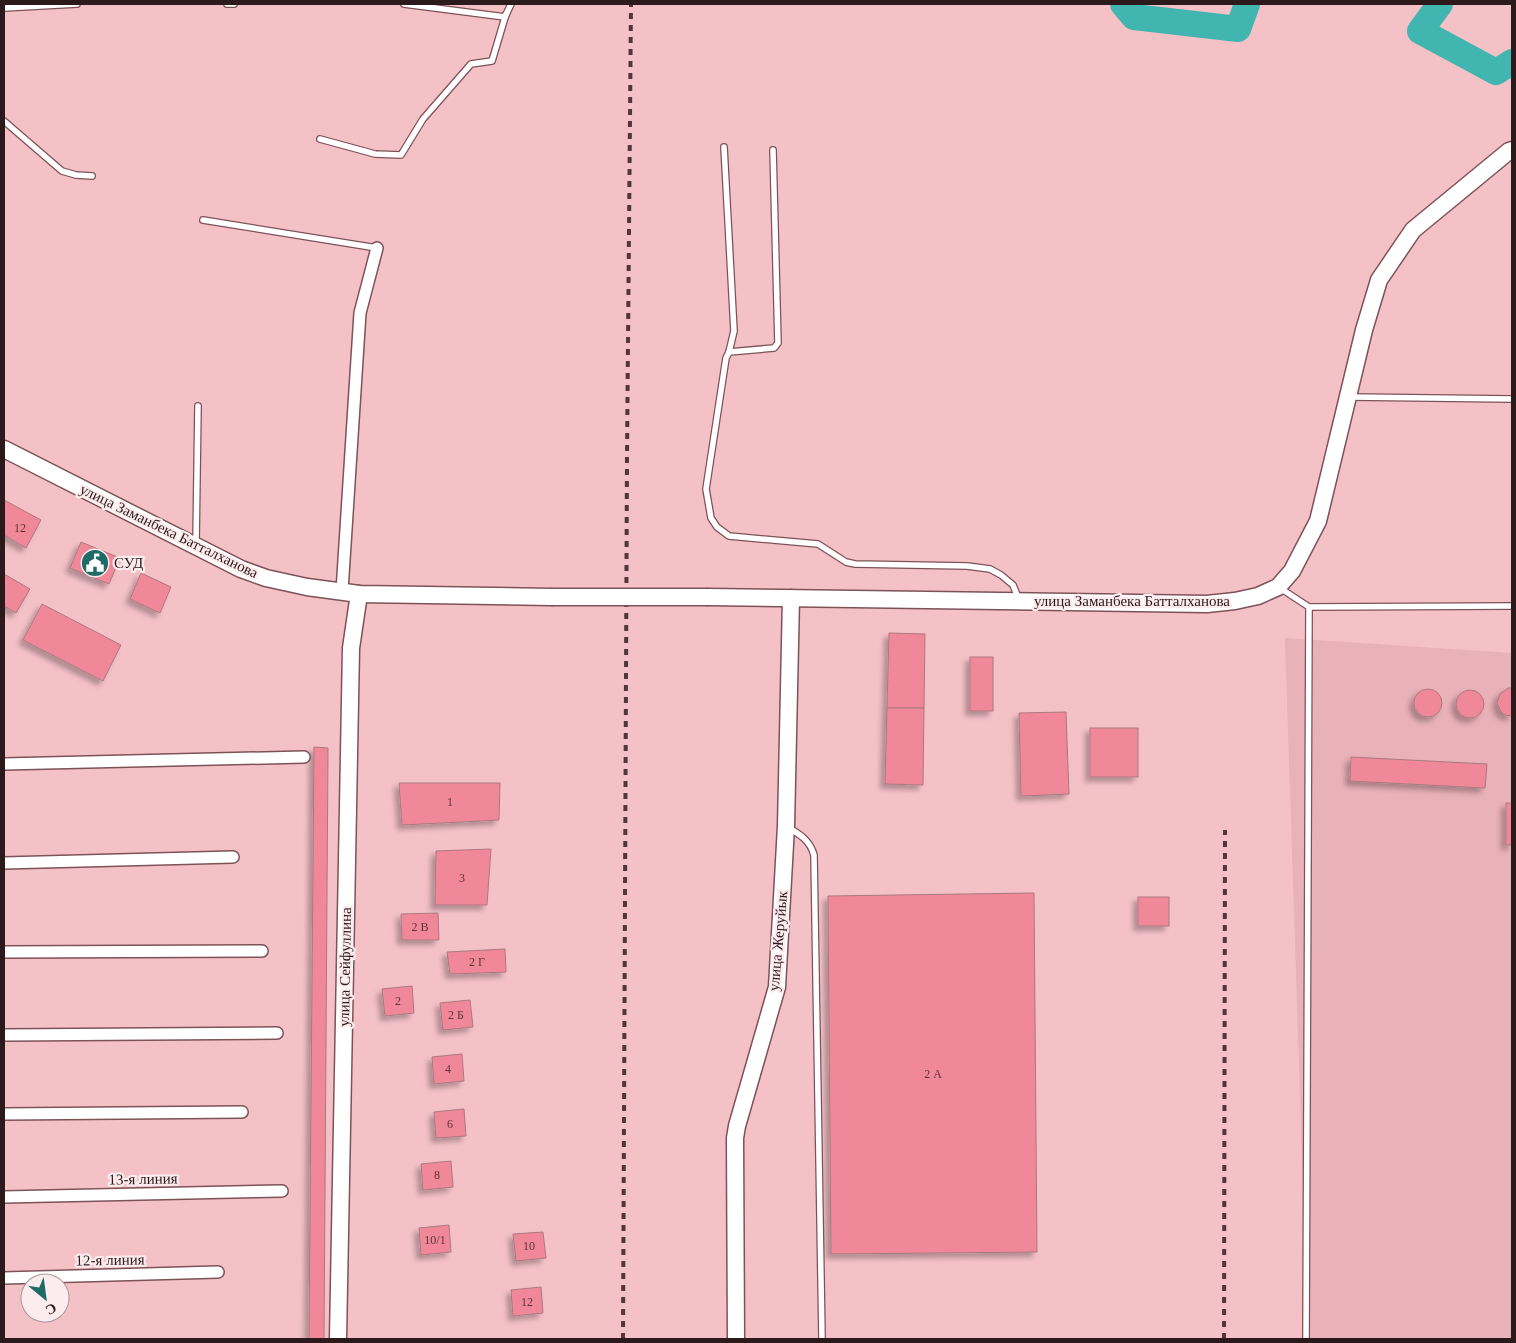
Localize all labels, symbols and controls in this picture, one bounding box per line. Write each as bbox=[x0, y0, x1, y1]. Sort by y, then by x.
street label: улица Заманбека Батталханова bbox=[77, 481, 261, 581]
house number: 12 bbox=[14, 521, 26, 535]
public building icon: СУД bbox=[80, 548, 110, 578]
place label: СУД bbox=[114, 555, 143, 571]
street label: улица Заманбека Батталханова bbox=[1034, 593, 1230, 609]
house number: 1 bbox=[447, 795, 453, 809]
house number: 3 bbox=[459, 871, 465, 885]
street label: улица Жеруйык bbox=[766, 890, 790, 992]
street label: улица Сейфуллина bbox=[336, 907, 354, 1027]
house number: 2 В bbox=[411, 920, 429, 934]
house number: 2 Г bbox=[469, 955, 485, 969]
house number: 2 bbox=[395, 994, 401, 1008]
house number: 2 Б bbox=[448, 1008, 464, 1022]
house number: 4 bbox=[445, 1062, 451, 1076]
house number: 2 А bbox=[924, 1067, 942, 1081]
house number: 6 bbox=[447, 1117, 453, 1131]
house number: 8 bbox=[434, 1168, 440, 1182]
street label: 13-я линия bbox=[108, 1170, 178, 1188]
house number: 10/1 bbox=[424, 1233, 446, 1247]
house number: 10 bbox=[523, 1239, 535, 1253]
street label: 12-я линия bbox=[75, 1251, 145, 1269]
north arrow bbox=[20, 1273, 70, 1323]
house number: 12 bbox=[521, 1295, 533, 1309]
text: С bbox=[43, 1300, 59, 1318]

